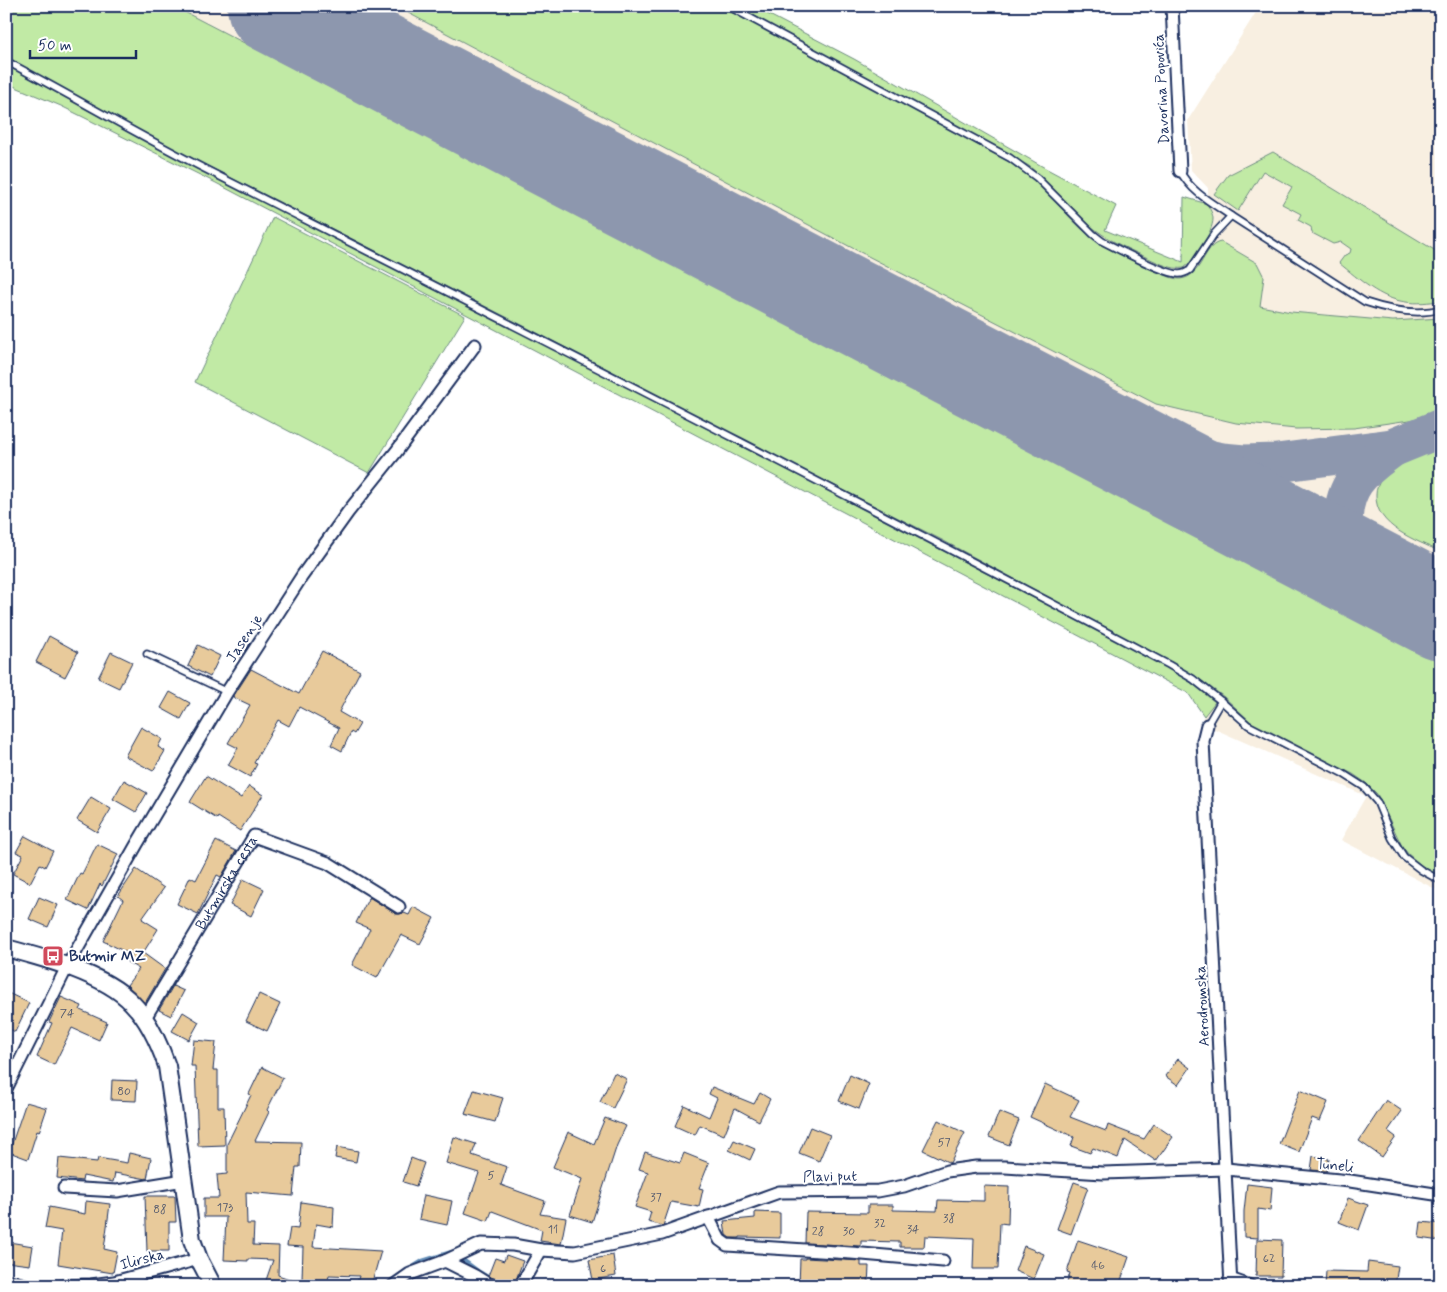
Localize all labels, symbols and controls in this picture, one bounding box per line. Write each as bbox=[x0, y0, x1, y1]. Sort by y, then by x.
scale bar bbox=[30, 28, 136, 60]
street label: Davorina Popovića bbox=[1149, 33, 1175, 145]
text: 50 m bbox=[38, 36, 72, 56]
street label: Jasenje bbox=[222, 611, 268, 667]
street label: Butmirska cesta bbox=[191, 832, 263, 934]
bus stop icon: Butmir MZ bbox=[41, 944, 65, 968]
place label: Butmir MZ bbox=[69, 947, 146, 967]
street label: Aerodromska bbox=[1191, 965, 1215, 1047]
house number: 74 bbox=[60, 1006, 74, 1022]
house number: 80 bbox=[117, 1084, 131, 1100]
house number: 57 bbox=[937, 1135, 951, 1151]
street label: Tuneli bbox=[1315, 1154, 1355, 1178]
street label: Plavi put bbox=[803, 1167, 858, 1187]
house number: 5 bbox=[487, 1168, 495, 1184]
house number: 37 bbox=[650, 1190, 662, 1206]
house number: 173 bbox=[217, 1200, 233, 1216]
house number: 88 bbox=[153, 1202, 167, 1218]
house number: 38 bbox=[943, 1211, 955, 1227]
house number: 32 bbox=[874, 1216, 886, 1232]
house number: 11 bbox=[548, 1222, 558, 1238]
house number: 34 bbox=[907, 1222, 919, 1238]
house number: 28 bbox=[812, 1224, 824, 1240]
house number: 30 bbox=[843, 1224, 855, 1240]
street label: Ilirska bbox=[118, 1244, 167, 1275]
house number: 62 bbox=[1263, 1251, 1275, 1267]
house number: 46 bbox=[1091, 1258, 1105, 1274]
house number: 6 bbox=[600, 1261, 606, 1277]

